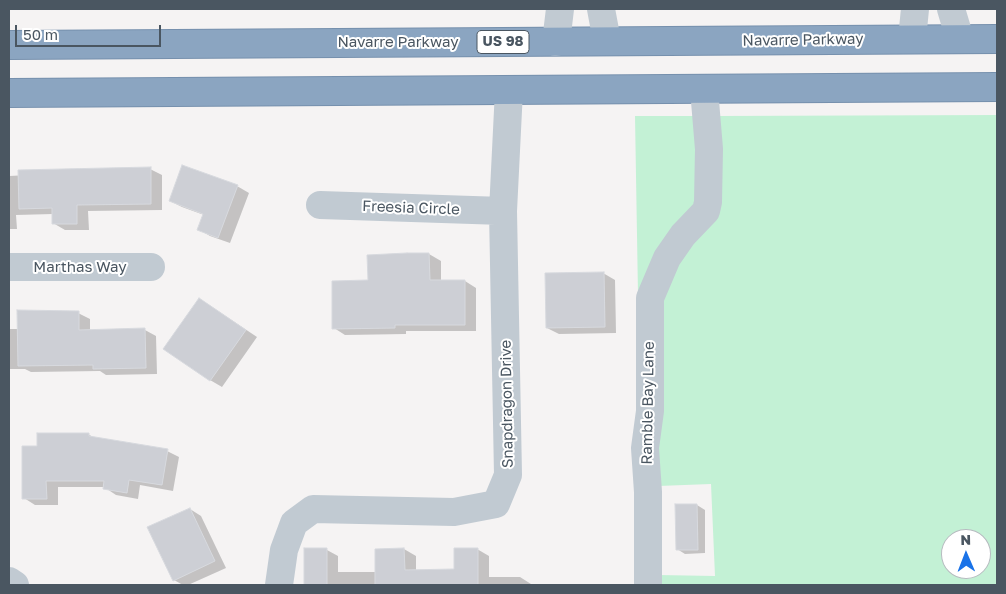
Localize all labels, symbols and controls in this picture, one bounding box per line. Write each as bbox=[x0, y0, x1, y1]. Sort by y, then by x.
scale bar bbox=[18, 15, 164, 47]
text: 50 m bbox=[23, 25, 58, 43]
street label: Navarre Parkway bbox=[742, 30, 864, 50]
road number: US 98 bbox=[477, 31, 529, 54]
street label: Navarre Parkway bbox=[337, 33, 459, 51]
street label: Freesia Circle bbox=[362, 197, 460, 219]
street label: Marthas Way bbox=[33, 258, 127, 276]
street label: Snapdragon Drive bbox=[497, 340, 517, 468]
street label: Ramble Bay Lane bbox=[638, 341, 658, 465]
north arrow bbox=[941, 529, 991, 579]
text: N bbox=[960, 531, 971, 548]

